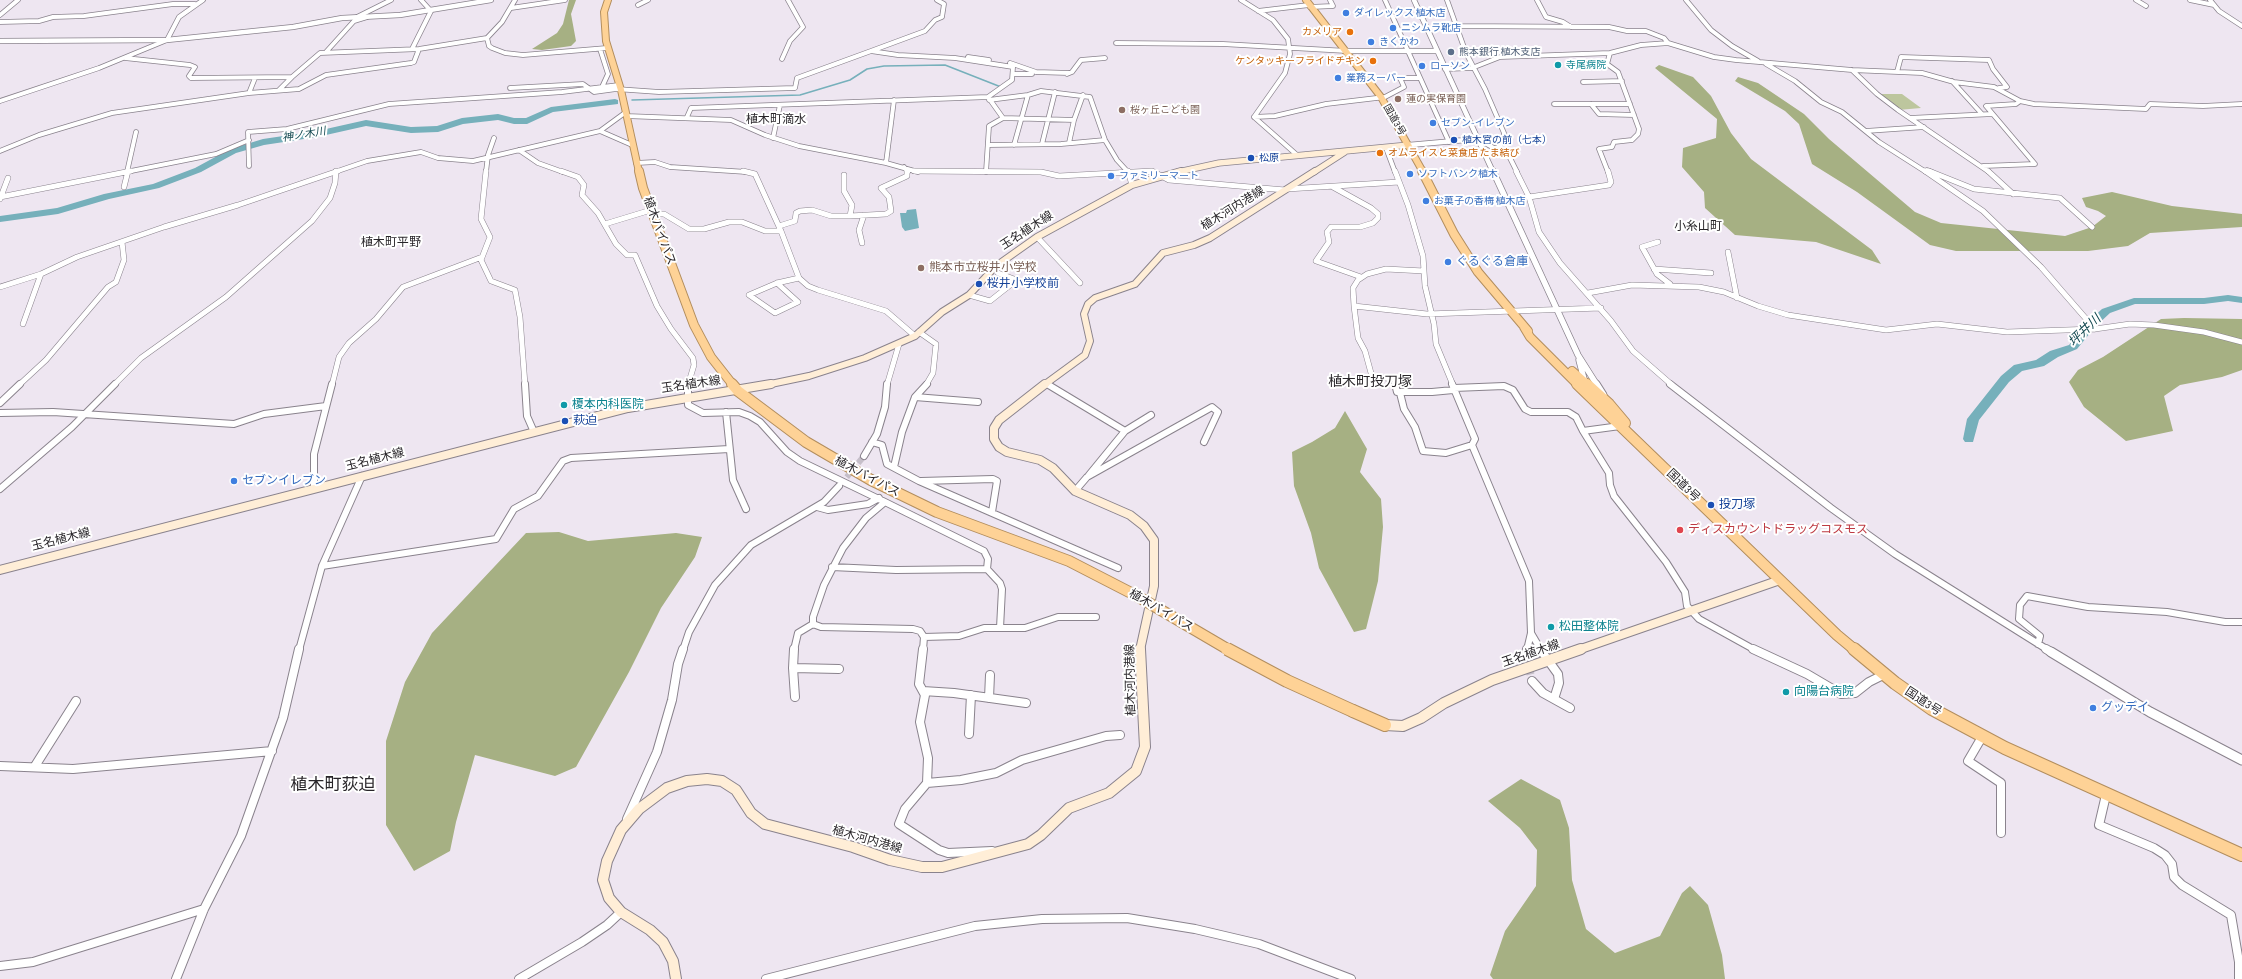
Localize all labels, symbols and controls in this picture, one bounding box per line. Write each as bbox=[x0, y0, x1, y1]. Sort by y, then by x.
place label: ダイレックス 植木店 bbox=[1354, 7, 1446, 19]
marker: ダイレックス 植木店 bbox=[1341, 8, 1351, 18]
place label: ニシムラ靴店 bbox=[1401, 22, 1461, 34]
marker: ニシムラ靴店 bbox=[1388, 23, 1398, 33]
place label: カメリア bbox=[1302, 26, 1342, 38]
marker: カメリア bbox=[1345, 27, 1355, 37]
place label: きくかわ bbox=[1379, 36, 1419, 48]
marker: きくかわ bbox=[1366, 37, 1376, 47]
place label: 熊本銀行 植木支店 bbox=[1459, 46, 1541, 58]
marker: 熊本銀行 植木支店 bbox=[1446, 47, 1456, 57]
place label: ケンタッキーフライドチキン bbox=[1235, 55, 1365, 67]
marker: ケンタッキーフライドチキン bbox=[1368, 56, 1378, 66]
place label: 寺尾病院 bbox=[1566, 59, 1606, 71]
place label: ローソン bbox=[1430, 60, 1470, 72]
marker: 寺尾病院 bbox=[1553, 60, 1563, 70]
marker: ローソン bbox=[1417, 61, 1427, 71]
place label: 業務スーパー bbox=[1346, 72, 1406, 84]
marker: 業務スーパー bbox=[1333, 73, 1343, 83]
place label: 蓮の実保育園 bbox=[1406, 93, 1466, 105]
marker: 蓮の実保育園 bbox=[1393, 94, 1403, 104]
street label: 国道3号 bbox=[1380, 102, 1408, 138]
place label: 桜ヶ丘こども園 bbox=[1130, 104, 1200, 116]
marker: 桜ヶ丘こども園 bbox=[1117, 105, 1127, 115]
district label: 植木町滴水 bbox=[746, 113, 806, 127]
place label: セブン-イレブン bbox=[1441, 117, 1515, 129]
marker: セブン-イレブン bbox=[1428, 118, 1438, 128]
water label: 神ノ木川 bbox=[281, 125, 327, 145]
place label: 植木宮の前（七本） bbox=[1462, 134, 1552, 146]
marker: 植木宮の前（七本） bbox=[1449, 135, 1459, 145]
place label: オムライスと菜食店 たま結び bbox=[1388, 147, 1520, 159]
marker: オムライスと菜食店 たま結び bbox=[1375, 148, 1385, 158]
place label: 松原 bbox=[1259, 152, 1279, 164]
marker: 松原 bbox=[1246, 153, 1256, 163]
place label: ソフトバンク植木 bbox=[1418, 168, 1498, 180]
marker: ソフトバンク植木 bbox=[1405, 169, 1415, 179]
place label: ファミリーマート bbox=[1119, 170, 1199, 182]
marker: ファミリーマート bbox=[1106, 171, 1116, 181]
street label: 植木河内港線 bbox=[1199, 184, 1267, 234]
street label: 植木バイパス bbox=[640, 195, 678, 267]
place label: お菓子の香梅 植木店 bbox=[1434, 195, 1526, 207]
marker: お菓子の香梅 植木店 bbox=[1421, 196, 1431, 206]
street label: 玉名植木線 bbox=[998, 209, 1056, 253]
district label: 小糸山町 bbox=[1674, 220, 1722, 234]
district label: 植木町平野 bbox=[361, 236, 421, 250]
place label: ぐるぐる倉庫 bbox=[1456, 255, 1528, 269]
marker: ぐるぐる倉庫 bbox=[1443, 257, 1453, 267]
place label: 熊本市立桜井小学校 bbox=[929, 261, 1037, 275]
marker: 熊本市立桜井小学校 bbox=[916, 263, 926, 273]
place label: 桜井小学校前 bbox=[987, 277, 1059, 291]
marker: 桜井小学校前 bbox=[974, 279, 984, 289]
water label: 坪井川 bbox=[2066, 312, 2104, 350]
street label: 玉名植木線 bbox=[660, 374, 722, 396]
district label: 植木町投刀塚 bbox=[1328, 374, 1412, 390]
place label: 榎本内科医院 bbox=[572, 398, 644, 412]
marker: 榎本内科医院 bbox=[559, 400, 569, 410]
place label: 萩迫 bbox=[573, 414, 597, 428]
marker: 萩迫 bbox=[560, 416, 570, 426]
street label: 玉名植木線 bbox=[344, 446, 406, 474]
street label: 植木バイパス bbox=[832, 454, 902, 500]
street label: 国道3号 bbox=[1663, 467, 1703, 505]
place label: セブンイレブン bbox=[242, 474, 326, 488]
marker: セブンイレブン bbox=[229, 476, 239, 486]
place label: 投刀塚 bbox=[1719, 498, 1755, 512]
marker: 投刀塚 bbox=[1706, 500, 1716, 510]
place label: ディスカウントドラッグコスモス bbox=[1688, 523, 1868, 537]
marker: ディスカウントドラッグコスモス bbox=[1675, 525, 1685, 535]
street label: 玉名植木線 bbox=[30, 526, 92, 554]
street label: 植木バイパス bbox=[1126, 587, 1196, 635]
place label: 松田整体院 bbox=[1559, 620, 1619, 634]
marker: 松田整体院 bbox=[1546, 622, 1556, 632]
street label: 玉名植木線 bbox=[1500, 637, 1562, 671]
street label: 植木河内港線 bbox=[1123, 644, 1139, 716]
place label: 向陽台病院 bbox=[1794, 685, 1854, 699]
street label: 国道3号 bbox=[1902, 685, 1944, 719]
marker: 向陽台病院 bbox=[1781, 687, 1791, 697]
place label: グッデイ bbox=[2101, 701, 2149, 715]
marker: グッデイ bbox=[2088, 703, 2098, 713]
district label: 植木町荻迫 bbox=[291, 776, 375, 796]
street label: 植木河内港線 bbox=[830, 823, 904, 857]

